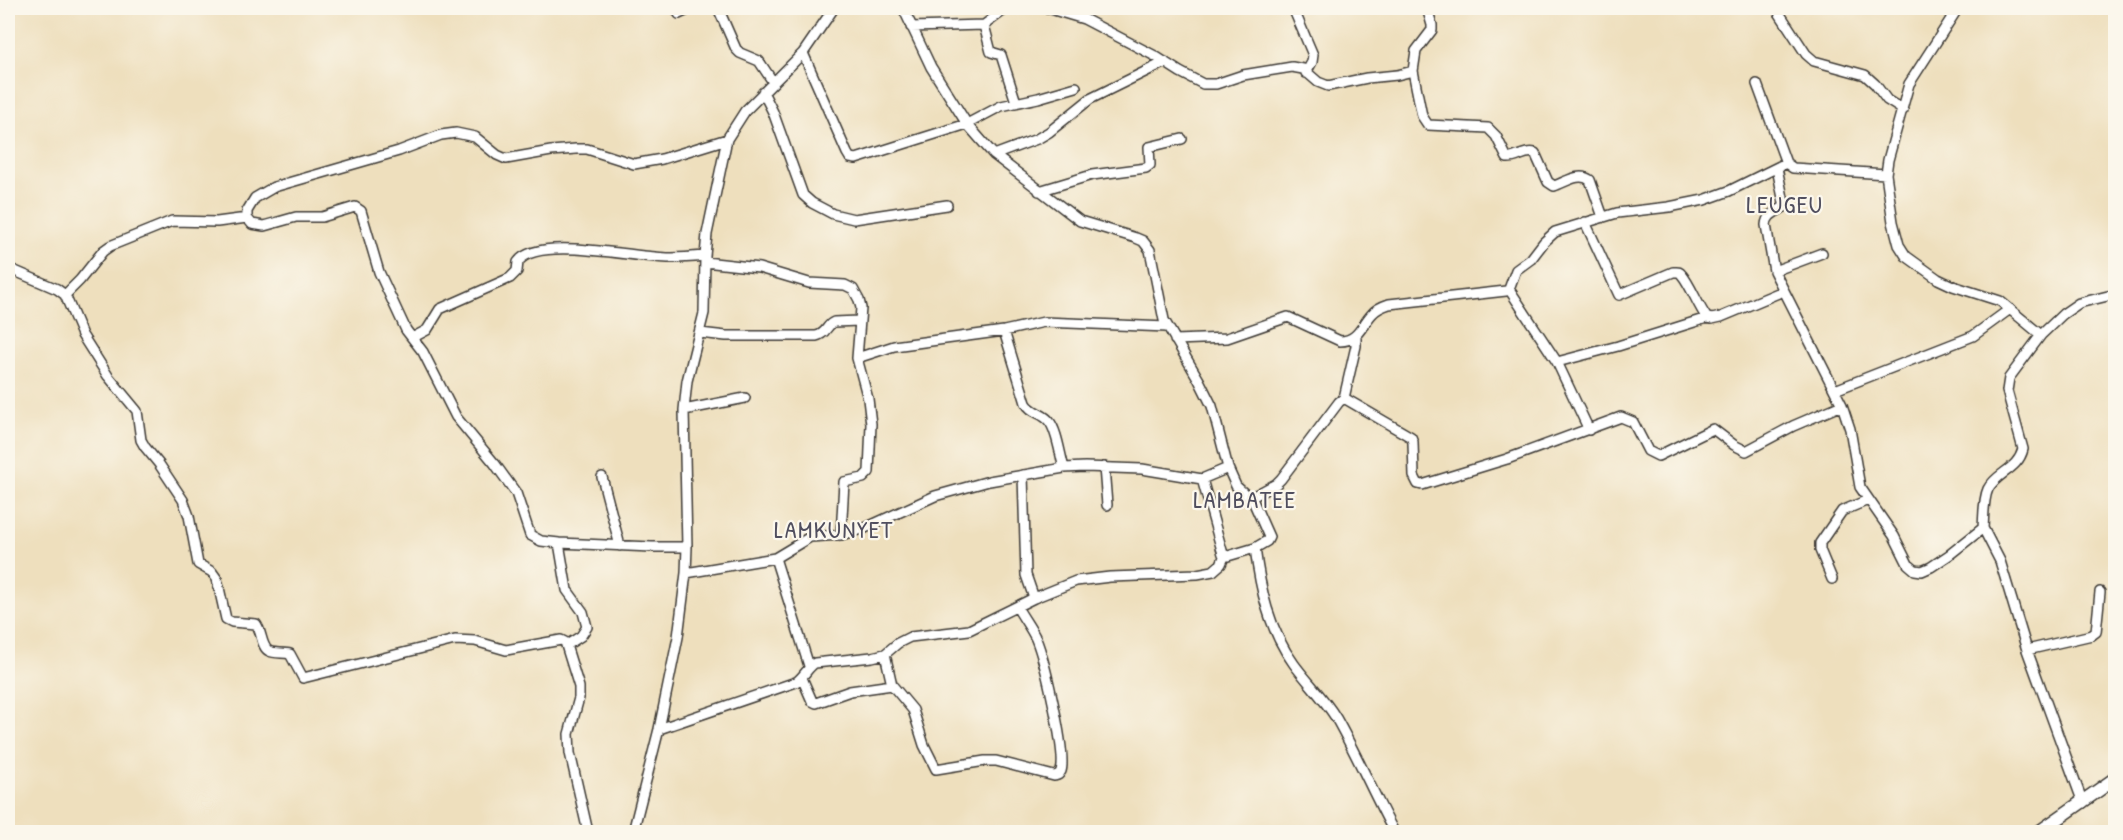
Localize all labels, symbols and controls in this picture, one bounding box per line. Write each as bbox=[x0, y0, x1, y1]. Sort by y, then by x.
district label: LEUGEU bbox=[1746, 188, 1824, 220]
district label: LAMBATEE bbox=[1193, 483, 1297, 515]
district label: LAMKUNYET bbox=[774, 513, 894, 545]

